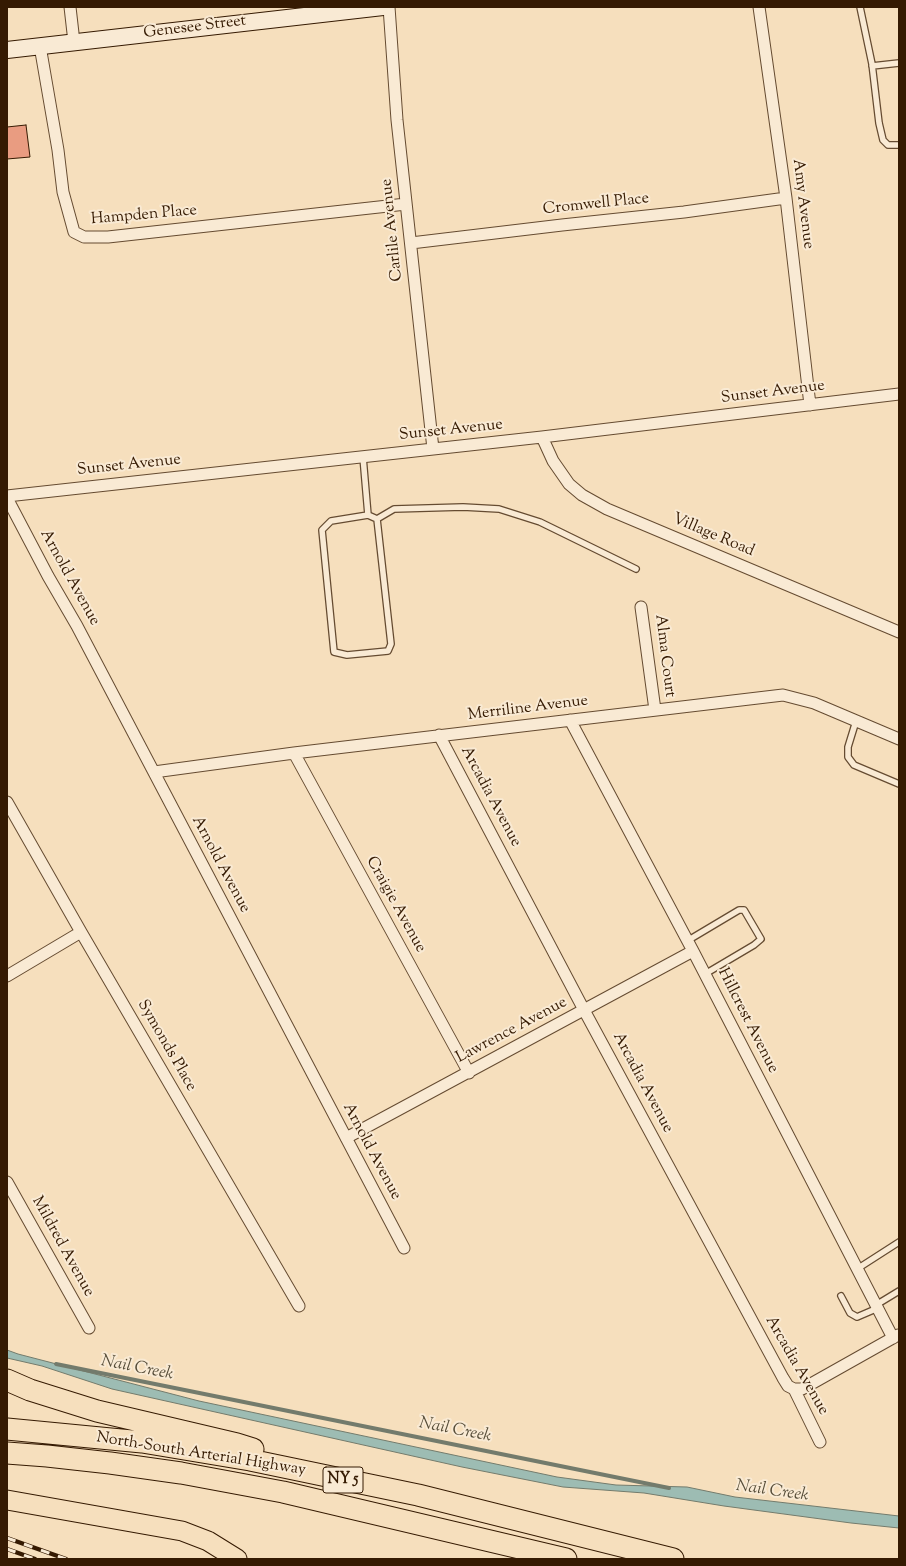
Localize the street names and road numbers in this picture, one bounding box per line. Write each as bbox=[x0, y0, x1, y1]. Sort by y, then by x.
street label: Genesee Street bbox=[143, 12, 247, 44]
street label: Amy Avenue bbox=[787, 158, 817, 250]
street label: Carlile Avenue bbox=[378, 178, 408, 282]
street label: Cromwell Place bbox=[542, 190, 650, 220]
street label: Hampden Place bbox=[90, 202, 198, 230]
street label: Sunset Avenue bbox=[720, 377, 826, 409]
street label: Sunset Avenue bbox=[398, 416, 504, 446]
street label: Sunset Avenue bbox=[76, 451, 182, 481]
street label: Village Road bbox=[669, 510, 757, 562]
street label: Arnold Avenue bbox=[35, 527, 103, 629]
street label: Alma Court bbox=[649, 613, 679, 699]
street label: Merriline Avenue bbox=[467, 692, 589, 726]
street label: Arcadia Avenue bbox=[455, 744, 525, 850]
street label: Arnold Avenue bbox=[186, 813, 254, 917]
street label: Craigie Avenue bbox=[361, 854, 429, 956]
street label: Hillcrest Avenue bbox=[712, 965, 782, 1077]
street label: Lawrence Avenue bbox=[453, 994, 571, 1068]
street label: Symonds Place bbox=[132, 997, 200, 1095]
street label: Arcadia Avenue bbox=[607, 1030, 677, 1136]
street label: Arnold Avenue bbox=[337, 1100, 405, 1204]
street label: Mildred Avenue bbox=[27, 1193, 97, 1301]
street label: Arcadia Avenue bbox=[760, 1313, 832, 1419]
street label: North-South Arterial Highway bbox=[95, 1429, 307, 1481]
road number: NY 5 bbox=[323, 1467, 363, 1493]

